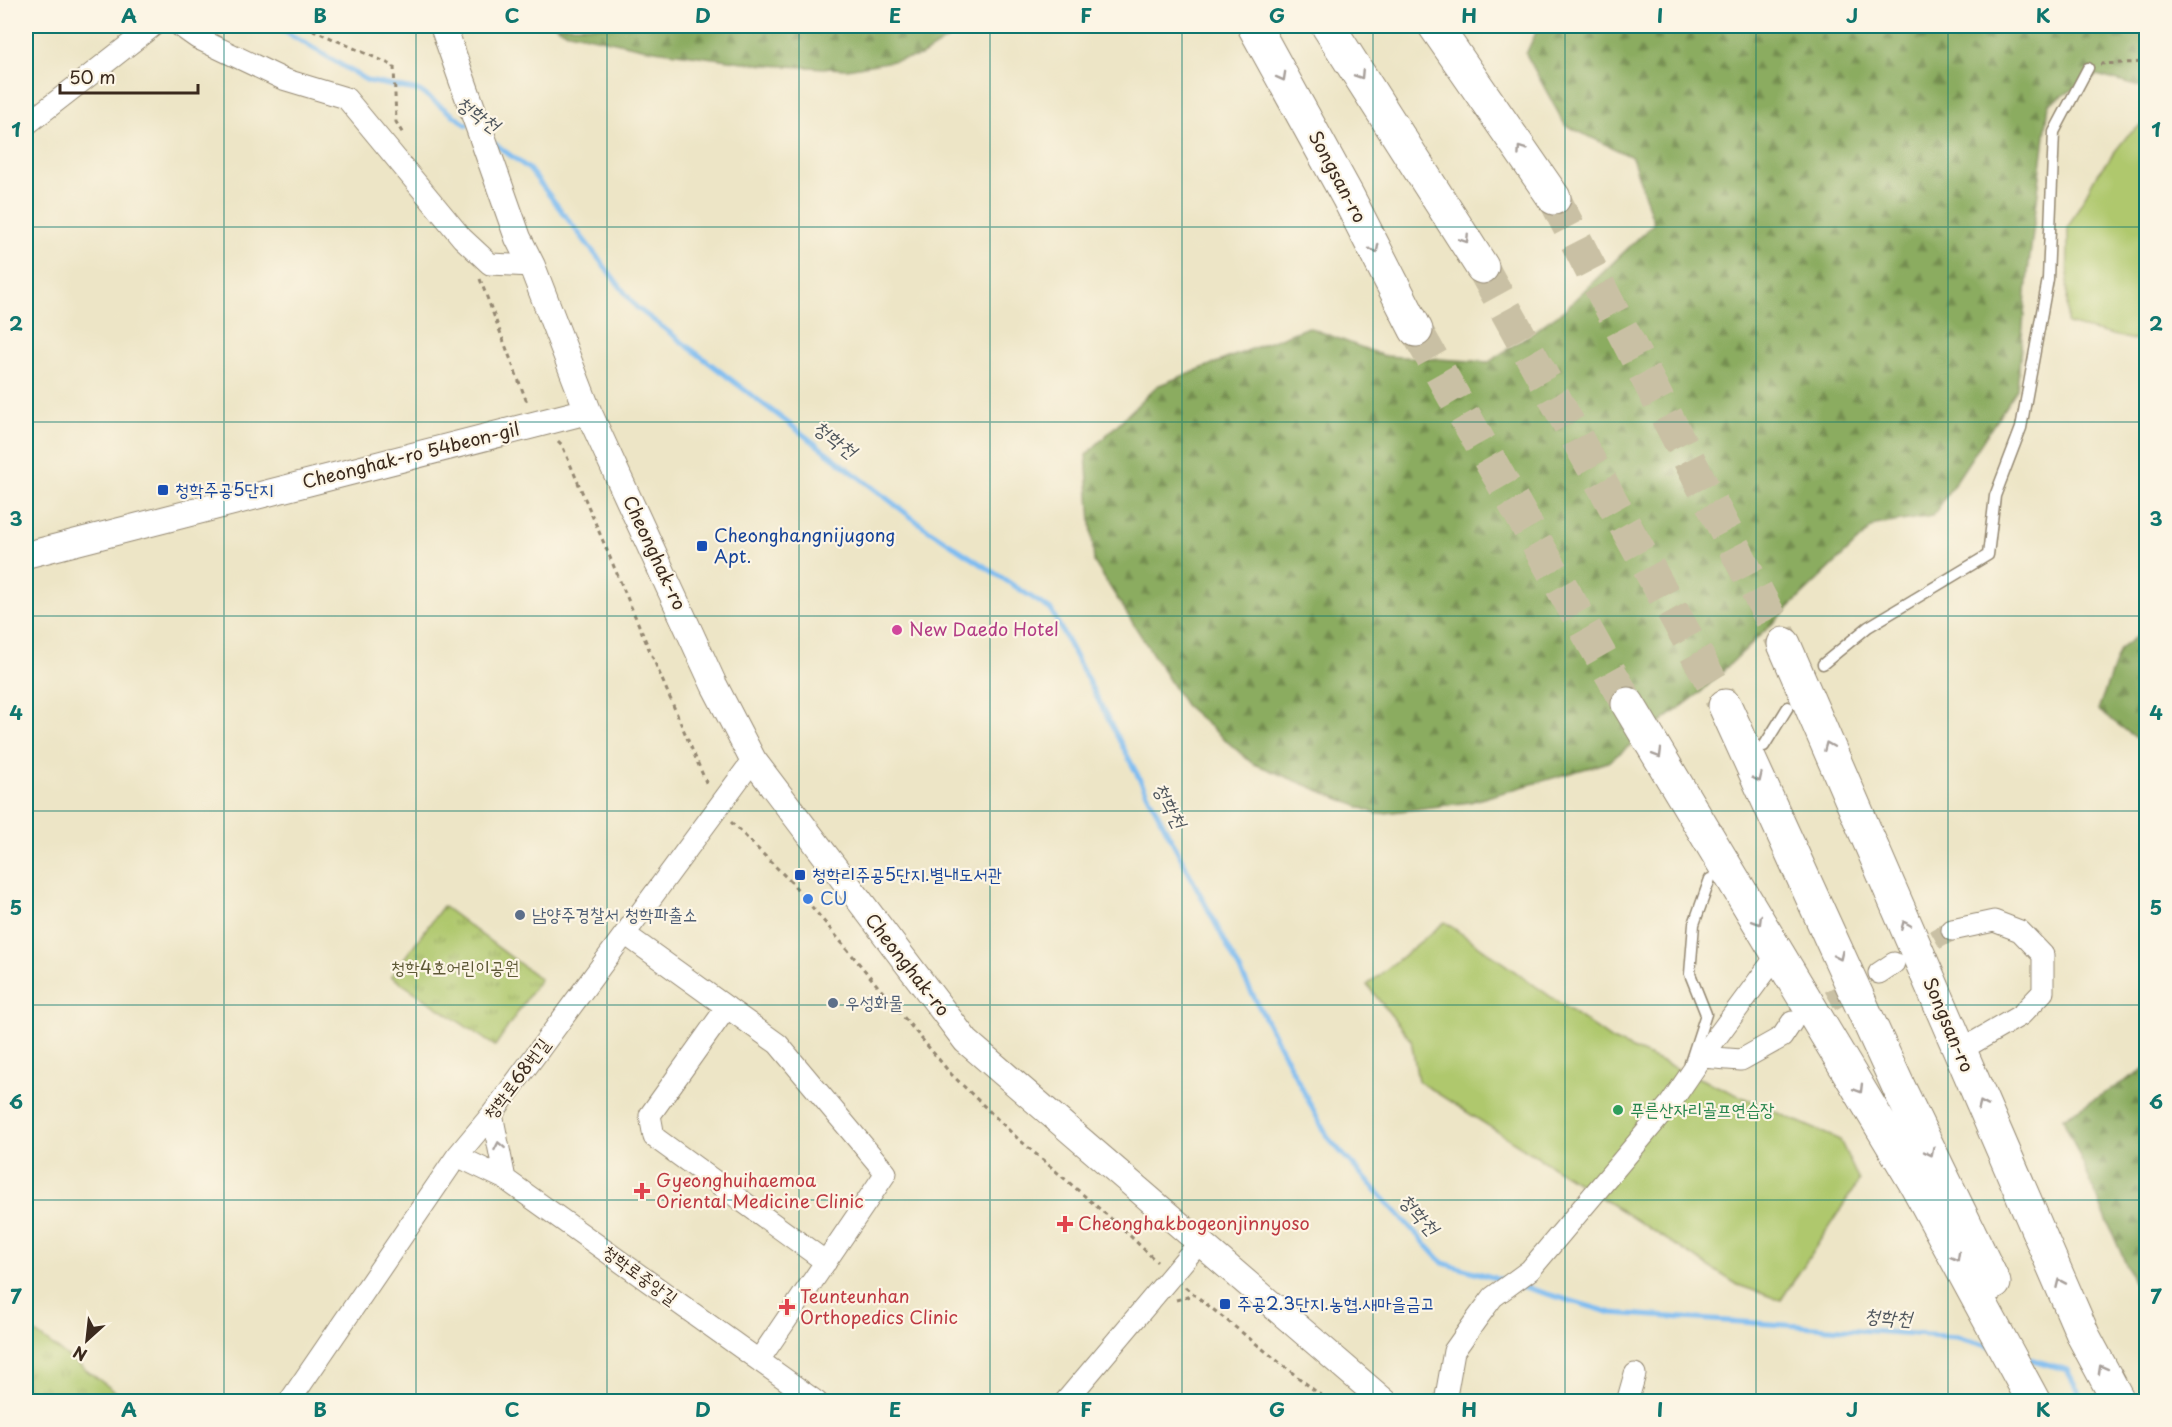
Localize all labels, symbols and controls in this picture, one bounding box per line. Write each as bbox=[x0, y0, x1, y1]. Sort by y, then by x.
text: A bbox=[121, 0, 137, 30]
text: B bbox=[313, 0, 327, 30]
text: C bbox=[504, 0, 520, 30]
text: D bbox=[695, 0, 711, 30]
text: E bbox=[889, 0, 901, 30]
text: F bbox=[1080, 0, 1092, 30]
text: G bbox=[1269, 0, 1285, 30]
text: H bbox=[1461, 0, 1477, 30]
text: I bbox=[1657, 0, 1663, 30]
text: J bbox=[1846, 0, 1858, 30]
text: K bbox=[2036, 0, 2051, 30]
scale bar bbox=[60, 57, 198, 95]
text: 50 m bbox=[69, 63, 116, 90]
one-way arrow bbox=[1352, 69, 1364, 79]
one-way arrow bbox=[1275, 71, 1286, 81]
water label: 청학천 bbox=[450, 87, 509, 140]
text: 1 bbox=[11, 114, 21, 144]
text: 1 bbox=[2151, 114, 2161, 144]
street label: Songsan-ro bbox=[1303, 125, 1374, 227]
one-way arrow bbox=[1517, 145, 1528, 156]
one-way arrow bbox=[1457, 233, 1469, 243]
one-way arrow bbox=[1367, 242, 1379, 253]
text: 2 bbox=[9, 308, 23, 338]
text: 2 bbox=[2149, 308, 2163, 338]
water label: 청학천 bbox=[807, 412, 865, 466]
street label: Cheonghak-ro 54beon-gil bbox=[299, 414, 522, 495]
place label: 청학주공5단지 bbox=[175, 475, 273, 502]
marker: 청학주공5단지 bbox=[156, 483, 170, 497]
street label: Cheonghak-ro bbox=[617, 491, 694, 614]
text: 3 bbox=[9, 503, 23, 533]
text: 3 bbox=[2149, 503, 2163, 533]
place label: Cheonghangnijugong Apt. bbox=[714, 521, 896, 569]
marker: Cheonghangnijugong Apt. bbox=[695, 539, 709, 553]
place label: New Daedo Hotel bbox=[909, 615, 1059, 642]
marker: New Daedo Hotel bbox=[890, 623, 904, 637]
text: 4 bbox=[9, 697, 23, 727]
text: 4 bbox=[2149, 697, 2163, 727]
one-way arrow bbox=[1823, 742, 1835, 753]
one-way arrow bbox=[1650, 748, 1662, 758]
one-way arrow bbox=[1751, 772, 1763, 783]
water label: 청학천 bbox=[1146, 776, 1196, 835]
place label: 청학리주공5단지.별내도서관 bbox=[812, 860, 1002, 887]
marker: 청학리주공5단지.별내도서관 bbox=[793, 868, 807, 882]
place label: CU bbox=[820, 884, 848, 911]
text: 5 bbox=[10, 892, 22, 922]
marker: CU bbox=[801, 892, 815, 906]
text: 5 bbox=[2150, 892, 2162, 922]
place label: 남양주경찰서 청학파출소 bbox=[532, 900, 697, 927]
street label: Cheonghak-ro bbox=[859, 907, 957, 1021]
marker: 남양주경찰서 청학파출소 bbox=[513, 908, 527, 922]
one-way arrow bbox=[1751, 915, 1763, 925]
one-way arrow bbox=[1900, 921, 1912, 932]
one-way arrow bbox=[1832, 949, 1844, 960]
park label: 청학4호어린이공원 bbox=[391, 953, 519, 980]
street label: Songsan-ro bbox=[1917, 973, 1981, 1076]
place label: 우성화물 bbox=[845, 988, 903, 1015]
marker: 우성화물 bbox=[826, 996, 840, 1010]
street label: 청학로68번길 bbox=[476, 1031, 556, 1125]
one-way arrow bbox=[1851, 1083, 1863, 1093]
text: 6 bbox=[9, 1086, 23, 1116]
text: 6 bbox=[2149, 1086, 2163, 1116]
place label: 푸른산자리골프연습장 bbox=[1630, 1095, 1775, 1122]
one-way arrow bbox=[1978, 1100, 1990, 1111]
marker: 푸른산자리골프연습장 bbox=[1611, 1103, 1625, 1117]
one-way arrow bbox=[493, 1141, 506, 1151]
one-way arrow bbox=[1923, 1145, 1935, 1156]
place label: Gyeonghuihaemoa Oriental Medicine Clinic bbox=[656, 1166, 864, 1214]
marker: Gyeonghuihaemoa Oriental Medicine Clinic bbox=[633, 1182, 651, 1200]
water label: 청학천 bbox=[1392, 1185, 1448, 1243]
place label: Cheonghakbogeonjinnyoso bbox=[1078, 1209, 1310, 1236]
marker: Cheonghakbogeonjinnyoso bbox=[1056, 1215, 1074, 1233]
street label: 청학로중앙길 bbox=[598, 1237, 684, 1311]
one-way arrow bbox=[1949, 1251, 1960, 1262]
one-way arrow bbox=[2055, 1279, 2067, 1290]
text: 7 bbox=[10, 1281, 22, 1311]
text: 7 bbox=[2150, 1281, 2162, 1311]
place label: Teunteunhan Orthopedics Clinic bbox=[800, 1282, 958, 1330]
place label: 주공2.3단지.농협.새마을금고 bbox=[1237, 1289, 1435, 1316]
marker: 주공2.3단지.농협.새마을금고 bbox=[1218, 1297, 1232, 1311]
marker: Teunteunhan Orthopedics Clinic bbox=[778, 1298, 796, 1316]
water label: 청학천 bbox=[1863, 1299, 1915, 1333]
north arrow bbox=[57, 1310, 117, 1370]
text: N bbox=[69, 1341, 91, 1368]
one-way arrow bbox=[2097, 1365, 2109, 1375]
text: A bbox=[121, 1394, 137, 1424]
text: B bbox=[313, 1394, 327, 1424]
text: C bbox=[504, 1394, 520, 1424]
text: D bbox=[695, 1394, 711, 1424]
text: E bbox=[889, 1394, 901, 1424]
text: F bbox=[1080, 1394, 1092, 1424]
text: G bbox=[1269, 1394, 1285, 1424]
text: H bbox=[1461, 1394, 1477, 1424]
text: I bbox=[1657, 1394, 1663, 1424]
text: J bbox=[1846, 1394, 1858, 1424]
text: K bbox=[2036, 1394, 2051, 1424]

